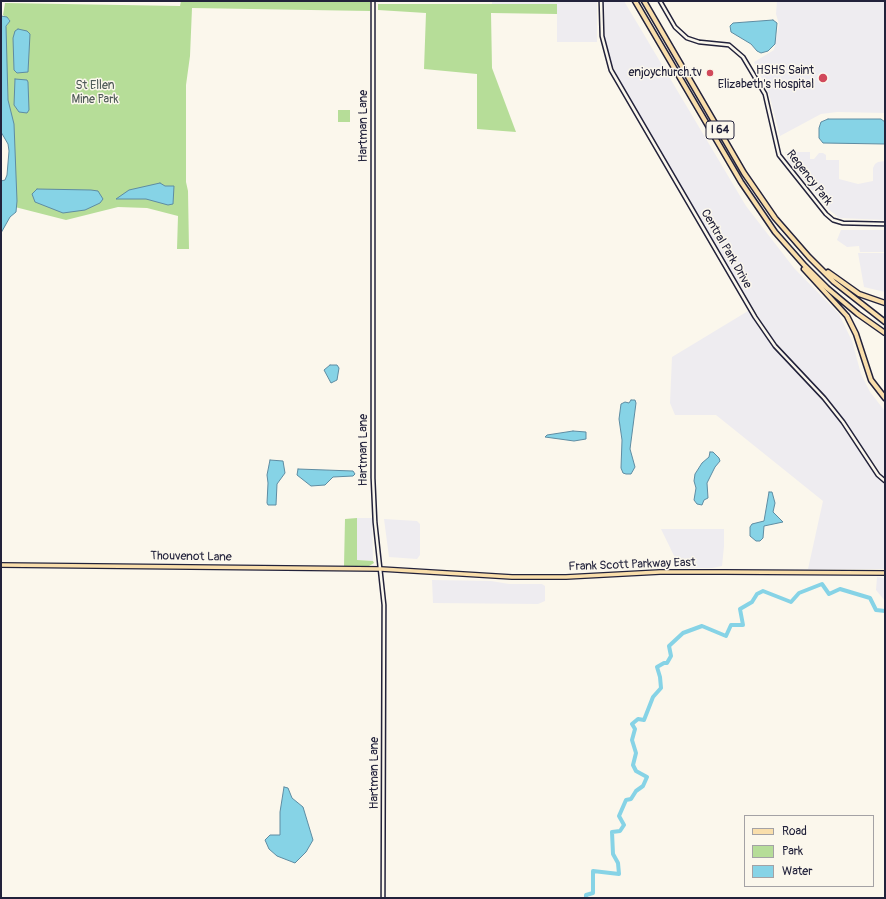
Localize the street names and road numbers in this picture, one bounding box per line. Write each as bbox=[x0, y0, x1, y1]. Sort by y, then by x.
street label: Hartman Lane bbox=[357, 90, 371, 162]
road number: I 64 bbox=[706, 121, 734, 139]
street label: Regency Park bbox=[783, 147, 835, 209]
street label: Central Park Drive bbox=[697, 207, 755, 291]
street label: Hartman Lane bbox=[357, 414, 371, 486]
street label: Thouvenot Lane bbox=[150, 549, 232, 565]
street label: Frank Scott Parkway East bbox=[568, 556, 696, 574]
street label: Hartman Lane bbox=[368, 737, 382, 809]

